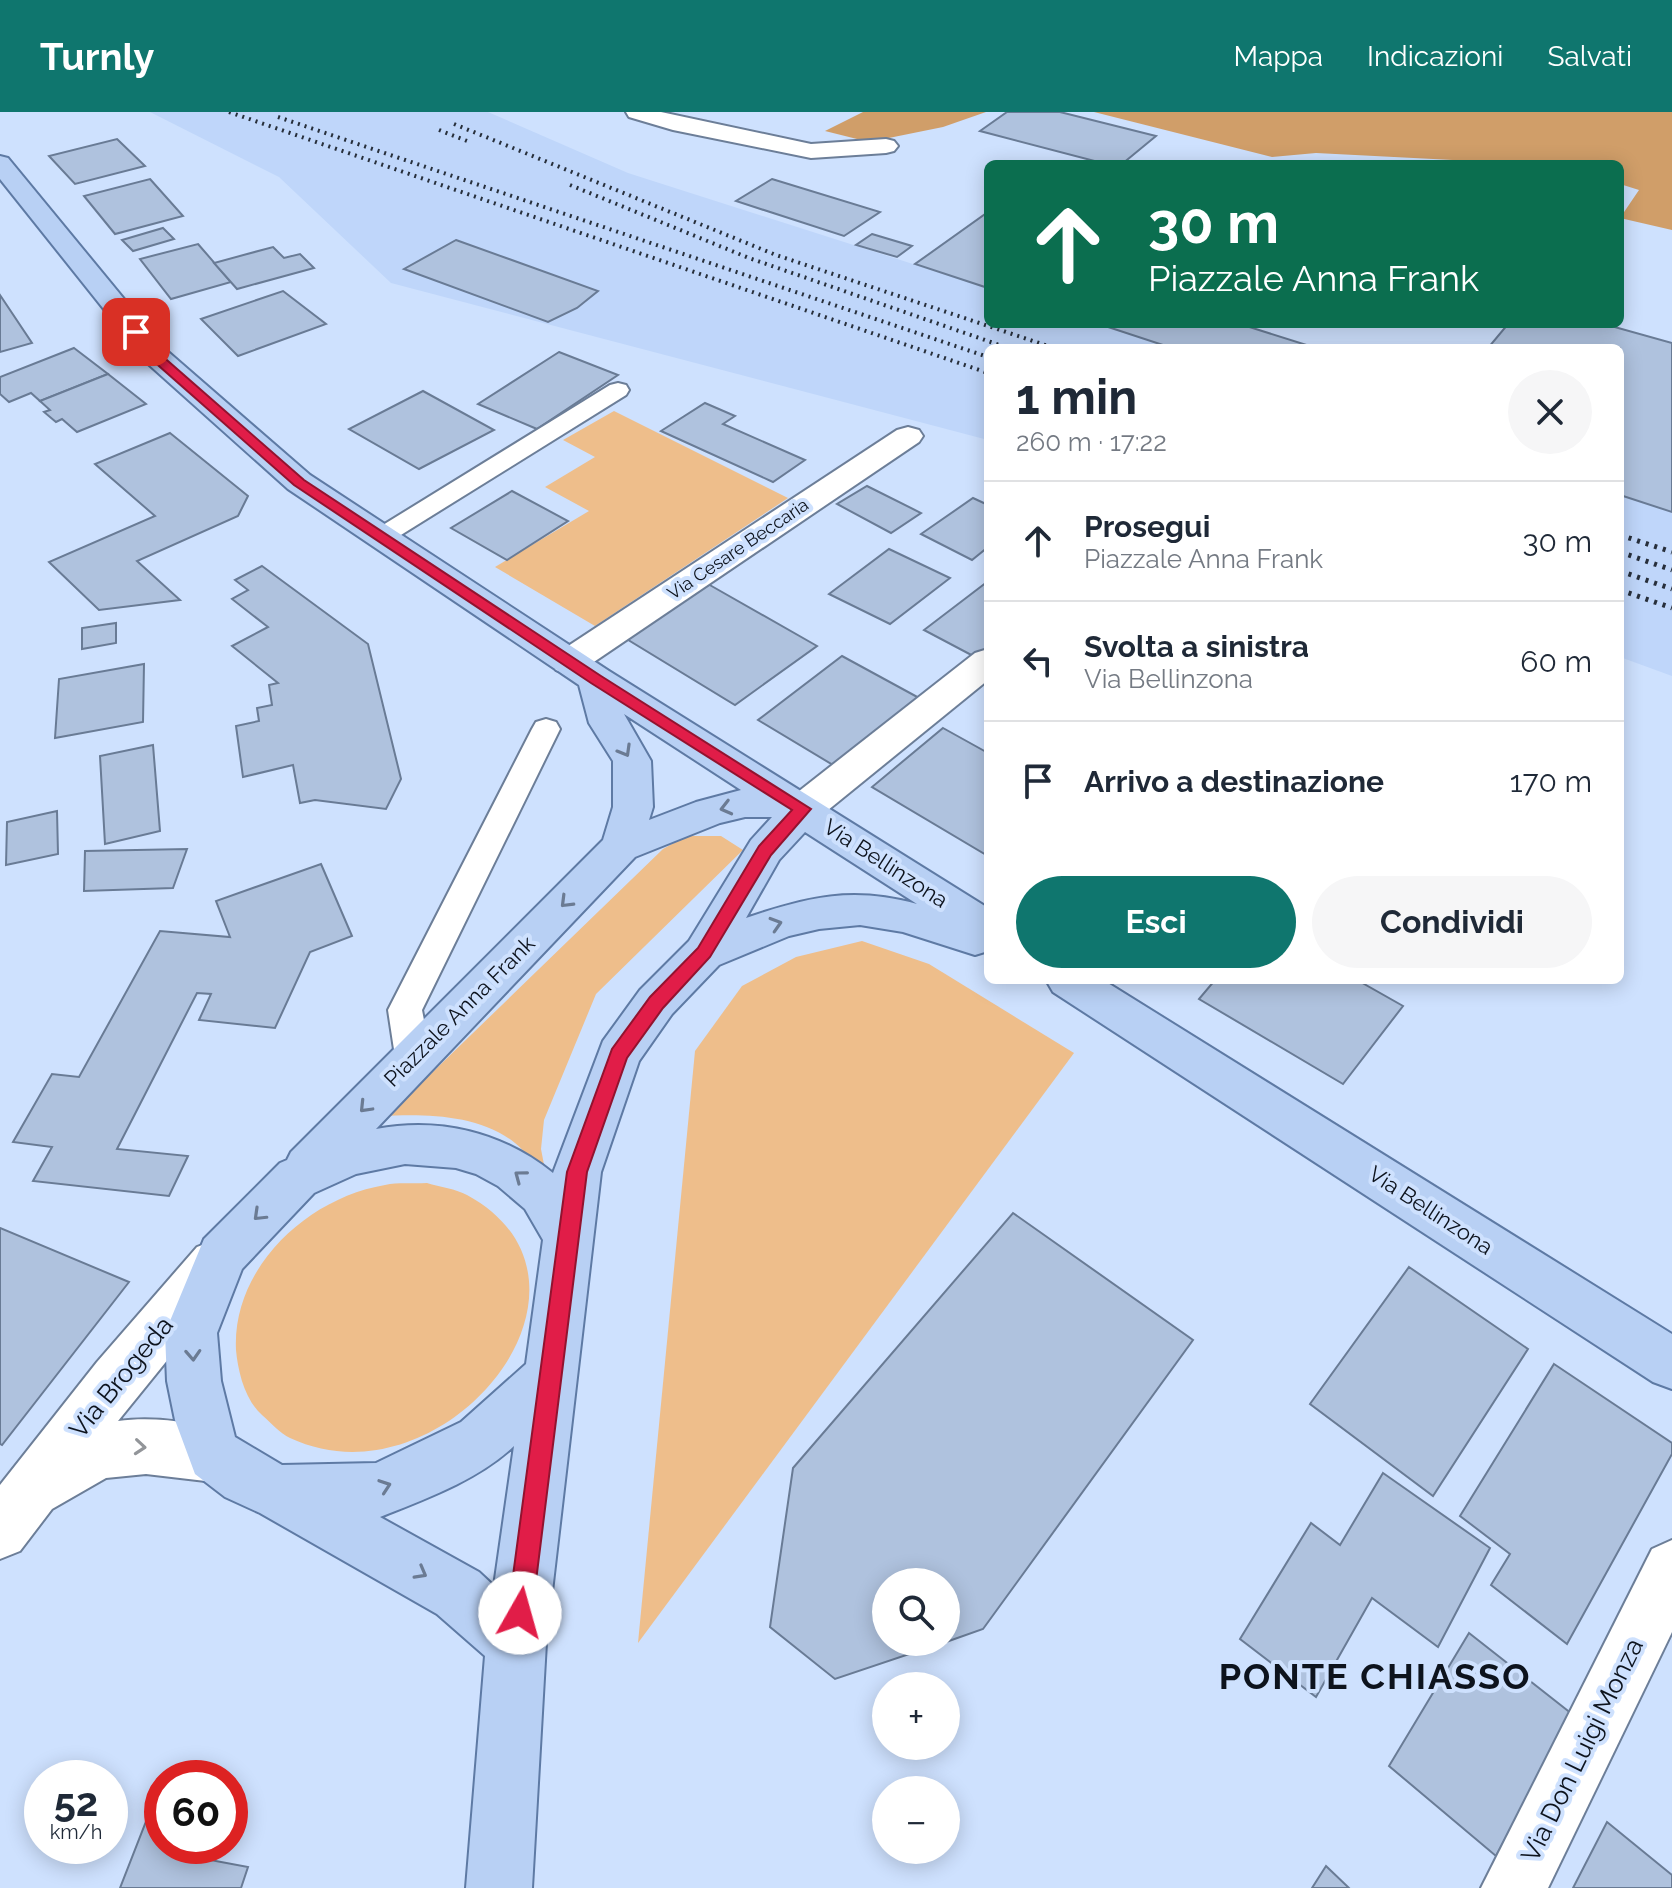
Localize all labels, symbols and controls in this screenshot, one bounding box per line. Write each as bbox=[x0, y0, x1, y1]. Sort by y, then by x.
text: Turnly bbox=[40, 34, 154, 79]
text: Mappa bbox=[1234, 40, 1323, 73]
text: Indicazioni bbox=[1367, 40, 1503, 73]
text: Salvati bbox=[1547, 40, 1632, 73]
text: 30 m bbox=[1148, 190, 1279, 256]
icon: ahead bbox=[1016, 192, 1120, 296]
text: Piazzale Anna Frank bbox=[1148, 257, 1479, 299]
pin bbox=[102, 298, 170, 366]
icon: arrive bbox=[114, 310, 158, 354]
text: 1 min bbox=[1016, 369, 1137, 425]
button: close bbox=[1508, 370, 1592, 454]
text: 260 m · 17:22 bbox=[1016, 427, 1167, 457]
street label: Via Cesare Beccaria bbox=[663, 494, 812, 603]
text: Prosegui bbox=[1084, 509, 1210, 544]
icon: ahead bbox=[1016, 519, 1060, 563]
text: 30 m bbox=[1522, 524, 1592, 559]
text: Piazzale Anna Frank bbox=[1084, 544, 1323, 574]
text: Svolta a sinistra bbox=[1084, 629, 1309, 664]
icon: left bbox=[1016, 639, 1060, 683]
text: 60 m bbox=[1520, 644, 1592, 679]
text: Via Bellinzona bbox=[1084, 664, 1253, 694]
one-way arrow bbox=[615, 742, 631, 757]
icon: arrive bbox=[1016, 759, 1060, 803]
text: Arrivo a destinazione bbox=[1084, 764, 1384, 799]
text: 170 m bbox=[1510, 764, 1592, 799]
one-way arrow bbox=[720, 799, 733, 816]
street label: Via Bellinzona bbox=[819, 813, 953, 913]
button: Esci bbox=[1016, 876, 1296, 968]
button: Condividi bbox=[1312, 876, 1592, 968]
one-way arrow bbox=[561, 893, 576, 907]
one-way arrow bbox=[769, 917, 783, 933]
street label: Piazzale Anna Frank bbox=[378, 930, 540, 1092]
one-way arrow bbox=[359, 1098, 374, 1112]
street label: Via Bellinzona bbox=[1364, 1160, 1498, 1260]
one-way arrow bbox=[514, 1171, 528, 1186]
one-way arrow bbox=[254, 1206, 268, 1220]
street label: Via Brogeda bbox=[63, 1310, 179, 1444]
one-way arrow bbox=[184, 1349, 201, 1362]
one-way arrow bbox=[134, 1438, 147, 1455]
one-way arrow bbox=[377, 1480, 391, 1496]
one-way arrow bbox=[412, 1563, 427, 1579]
map controls bbox=[872, 1568, 960, 1864]
button: search bbox=[872, 1568, 960, 1656]
position arrow bbox=[478, 1571, 562, 1655]
street label: Via Don Luigi Monza bbox=[1515, 1633, 1649, 1867]
district label: PONTE CHIASSO bbox=[1219, 1655, 1531, 1697]
button: + bbox=[872, 1672, 960, 1760]
speed limit sign: 60 bbox=[144, 1760, 248, 1864]
button: − bbox=[872, 1776, 960, 1864]
text: 52 bbox=[54, 1778, 98, 1825]
text: km/h bbox=[50, 1820, 102, 1844]

